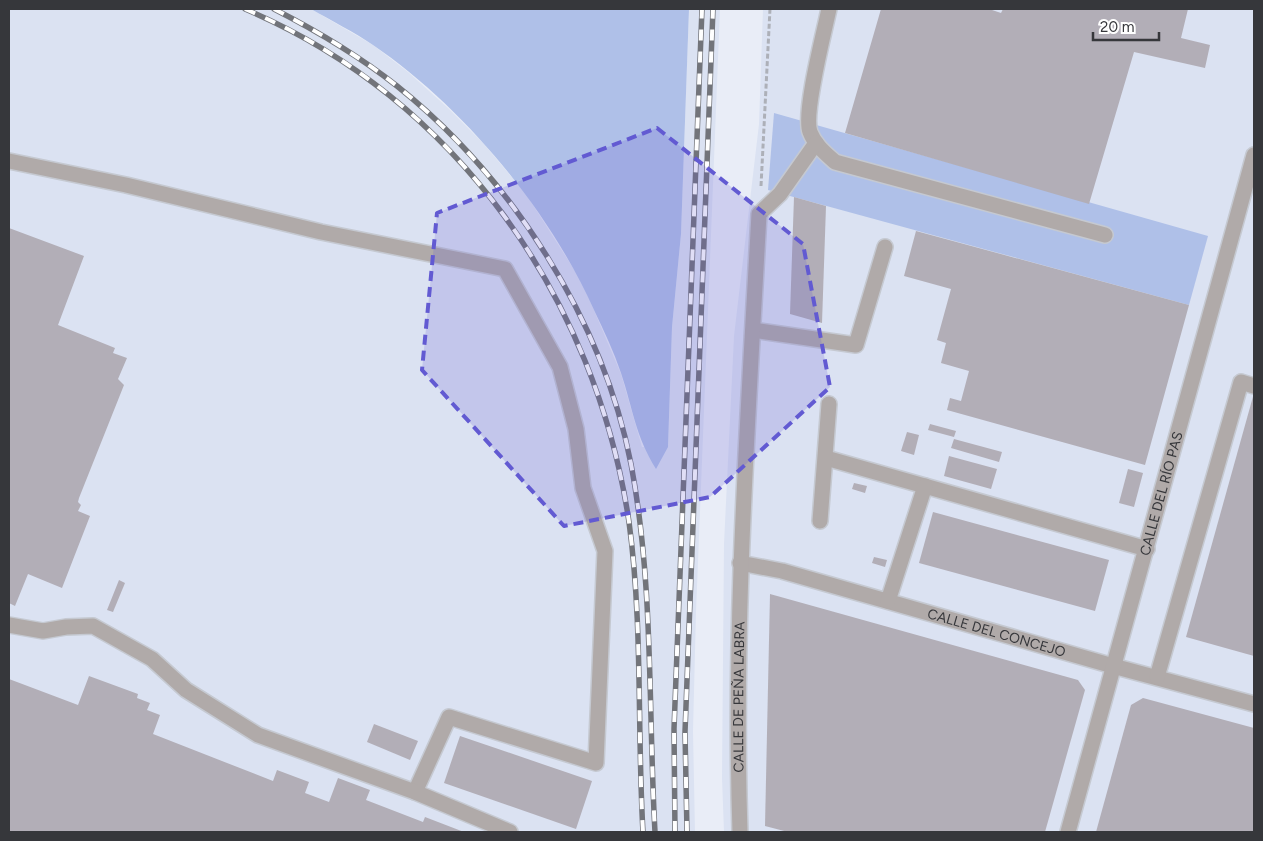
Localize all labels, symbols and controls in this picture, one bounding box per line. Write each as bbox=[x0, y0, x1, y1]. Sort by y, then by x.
scale bar bbox=[1093, 10, 1159, 42]
text: 20 m bbox=[1100, 18, 1134, 36]
street label: CALLE DEL RÍO PAS bbox=[1136, 430, 1187, 558]
street label: CALLE DEL CONCEJO bbox=[925, 605, 1068, 661]
street label: CALLE DE PEÑA LABRA bbox=[730, 621, 748, 773]

